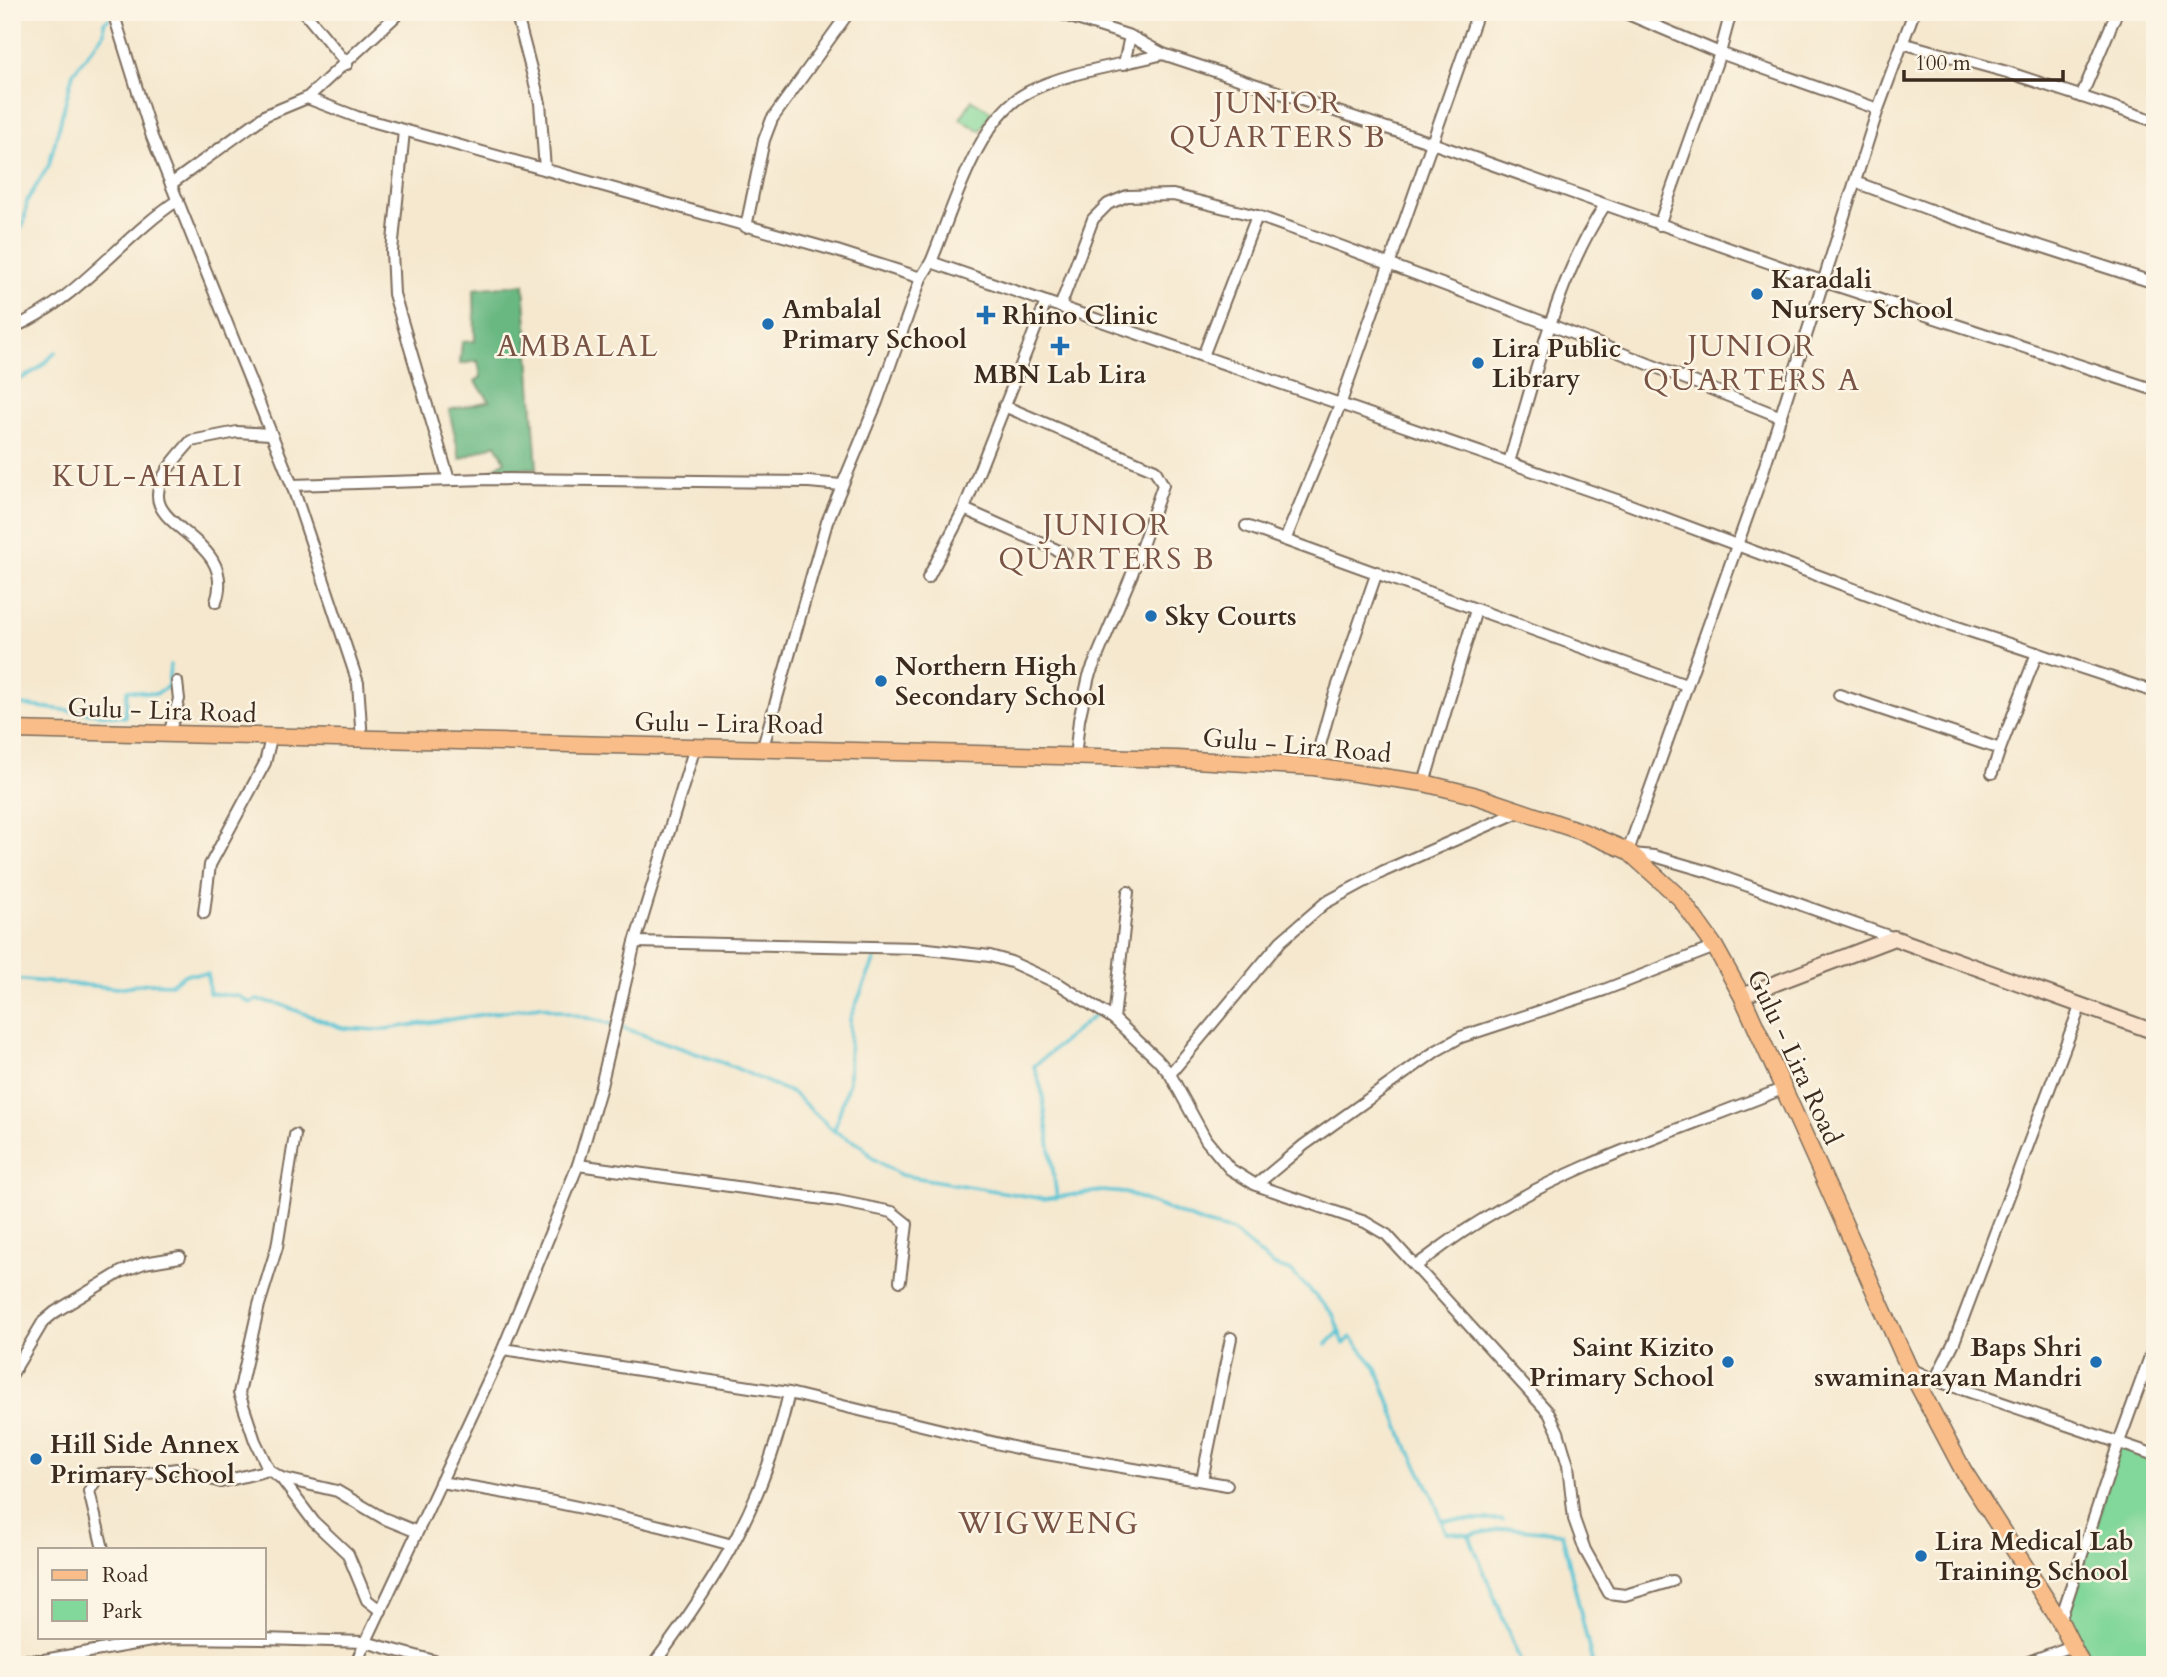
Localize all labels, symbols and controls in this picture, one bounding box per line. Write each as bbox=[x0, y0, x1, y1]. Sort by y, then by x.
scale bar bbox=[1904, 38, 2064, 82]
text: 100 m bbox=[1915, 49, 1971, 78]
district label: JUNIOR QUARTERS B bbox=[1169, 83, 1387, 158]
place label: Karadali Nursery School bbox=[1771, 262, 1954, 327]
marker: Karadali Nursery School bbox=[1749, 286, 1765, 302]
place label: Ambalal Primary School bbox=[782, 292, 967, 357]
place label: Rhino Clinic bbox=[1002, 298, 1158, 333]
marker: Rhino Clinic bbox=[976, 305, 996, 325]
marker: Ambalal Primary School bbox=[760, 316, 776, 332]
district label: AMBALAL bbox=[497, 326, 659, 367]
district label: JUNIOR QUARTERS A bbox=[1643, 326, 1861, 401]
place label: Lira Public Library bbox=[1492, 331, 1621, 396]
marker: MBN Lab Lira bbox=[1050, 336, 1070, 356]
marker: Lira Public Library bbox=[1470, 355, 1486, 371]
place label: MBN Lab Lira bbox=[973, 357, 1147, 392]
district label: KUL-AHALI bbox=[52, 456, 244, 497]
district label: JUNIOR QUARTERS B bbox=[998, 505, 1216, 580]
place label: Sky Courts bbox=[1165, 599, 1297, 634]
marker: Sky Courts bbox=[1143, 608, 1159, 624]
place label: Northern High Secondary School bbox=[895, 649, 1106, 714]
marker: Northern High Secondary School bbox=[873, 673, 889, 689]
street label: Gulu - Lira Road bbox=[67, 690, 257, 731]
street label: Gulu - Lira Road bbox=[634, 704, 824, 743]
street label: Gulu - Lira Road bbox=[1201, 720, 1393, 771]
street label: Gulu - Lira Road bbox=[1739, 964, 1850, 1150]
place label: Saint Kizito Primary School bbox=[1529, 1330, 1714, 1395]
place label: Baps Shri swaminarayan Mandri bbox=[1814, 1330, 2082, 1395]
marker: Saint Kizito Primary School bbox=[1720, 1354, 1736, 1370]
marker: Baps Shri swaminarayan Mandri bbox=[2088, 1354, 2104, 1370]
place label: Hill Side Annex Primary School bbox=[50, 1427, 240, 1492]
marker: Hill Side Annex Primary School bbox=[28, 1451, 44, 1467]
district label: WIGWENG bbox=[957, 1503, 1140, 1544]
place label: Lira Medical Lab Training School bbox=[1935, 1524, 2134, 1589]
legend bbox=[38, 1548, 266, 1638]
marker: Lira Medical Lab Training School bbox=[1913, 1548, 1929, 1564]
text: Road bbox=[102, 1561, 148, 1590]
text: Park bbox=[102, 1597, 143, 1626]

